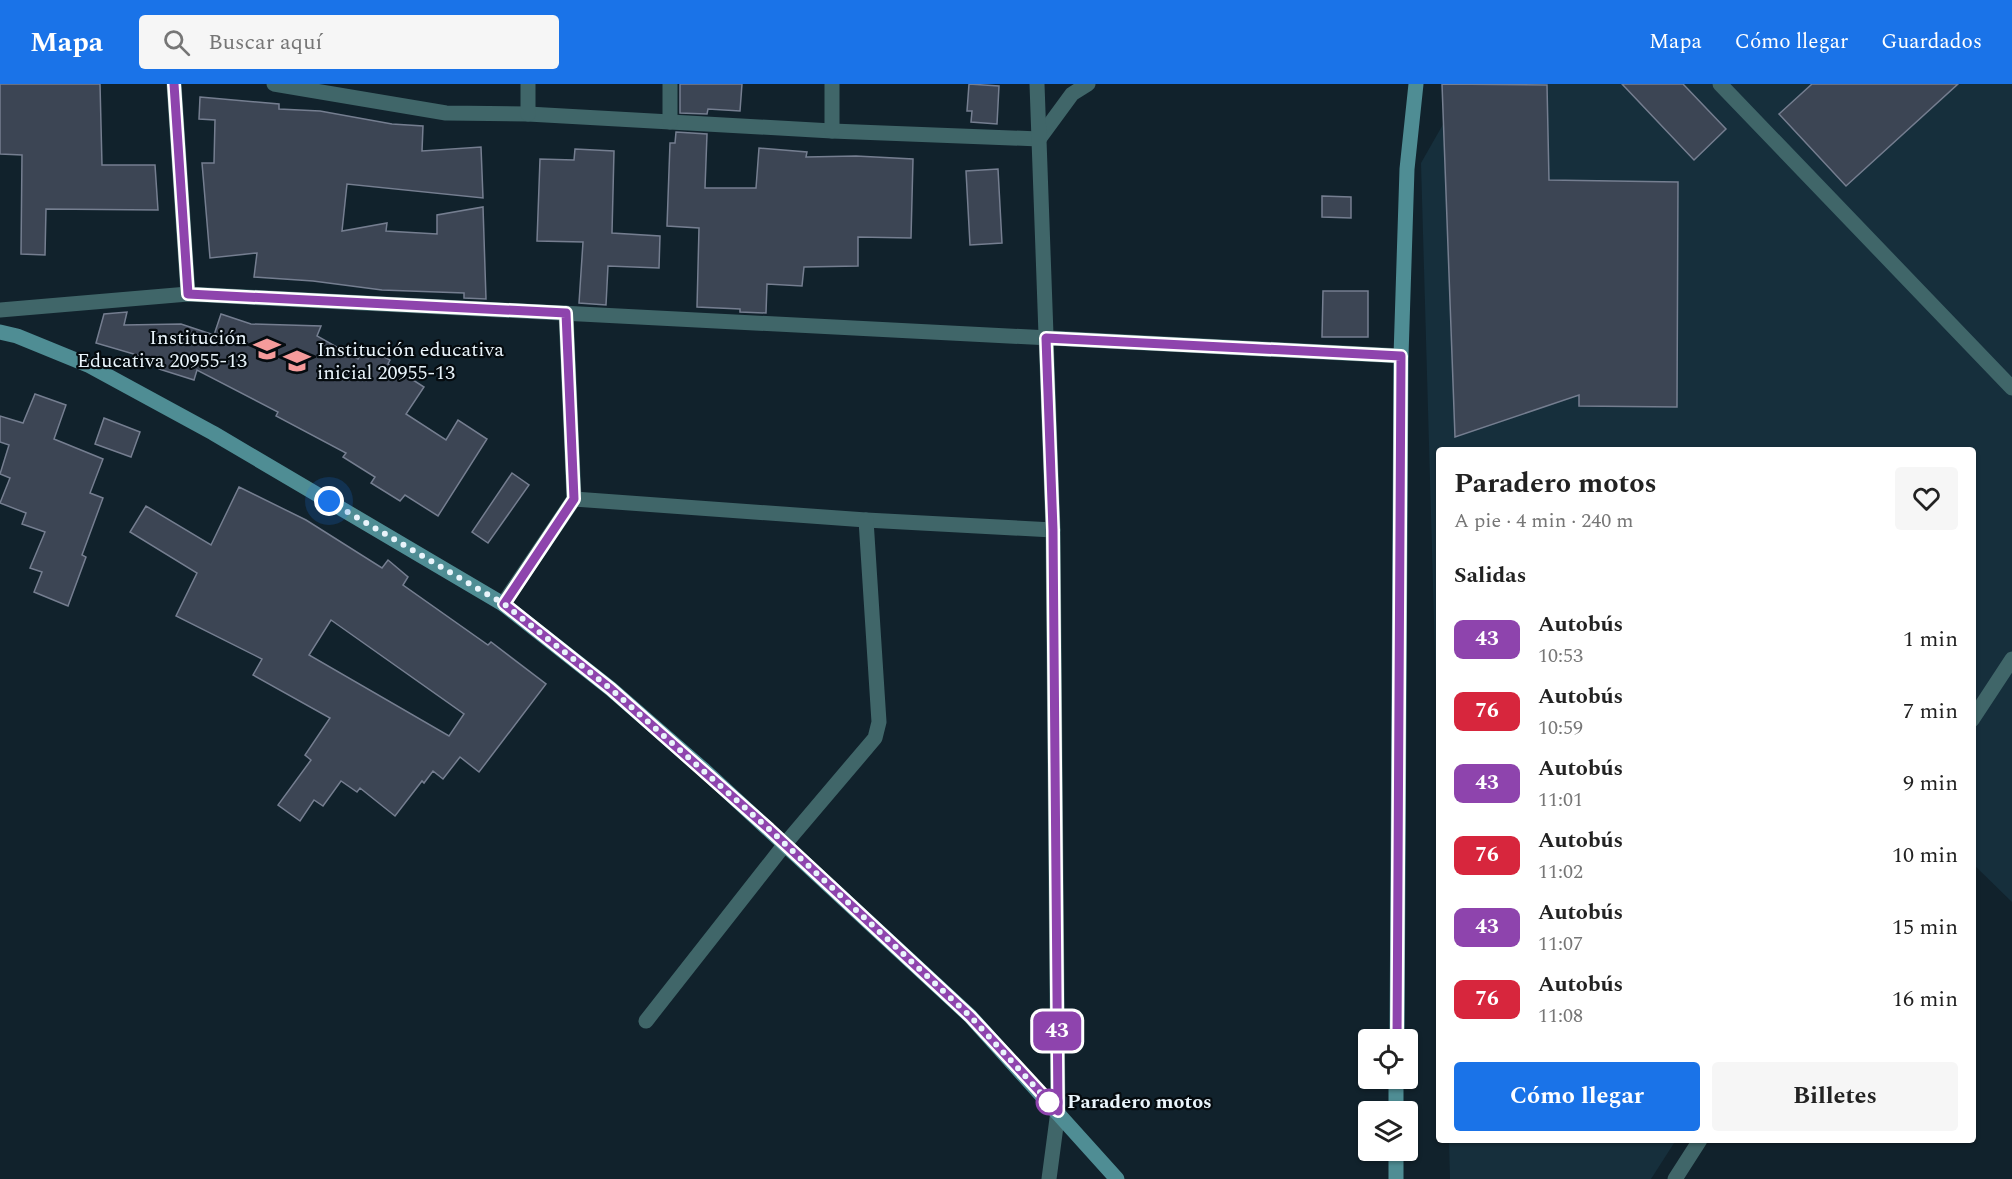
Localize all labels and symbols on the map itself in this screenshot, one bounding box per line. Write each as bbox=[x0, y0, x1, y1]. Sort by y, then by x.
place label: Institución Educativa 20955-13 bbox=[77, 323, 247, 376]
school or university icon: Institución Educativa 20955-13 bbox=[252, 334, 282, 364]
place label: Institución educativa inicial 20955-13 bbox=[317, 335, 504, 388]
school or university icon: Institución educativa inicial 20955-13 bbox=[282, 346, 312, 376]
your location bbox=[314, 486, 344, 516]
line badge: 43 bbox=[1030, 1012, 1084, 1050]
place label: Paradero motos bbox=[1067, 1087, 1212, 1117]
marker: Paradero motos bbox=[1036, 1089, 1062, 1115]

